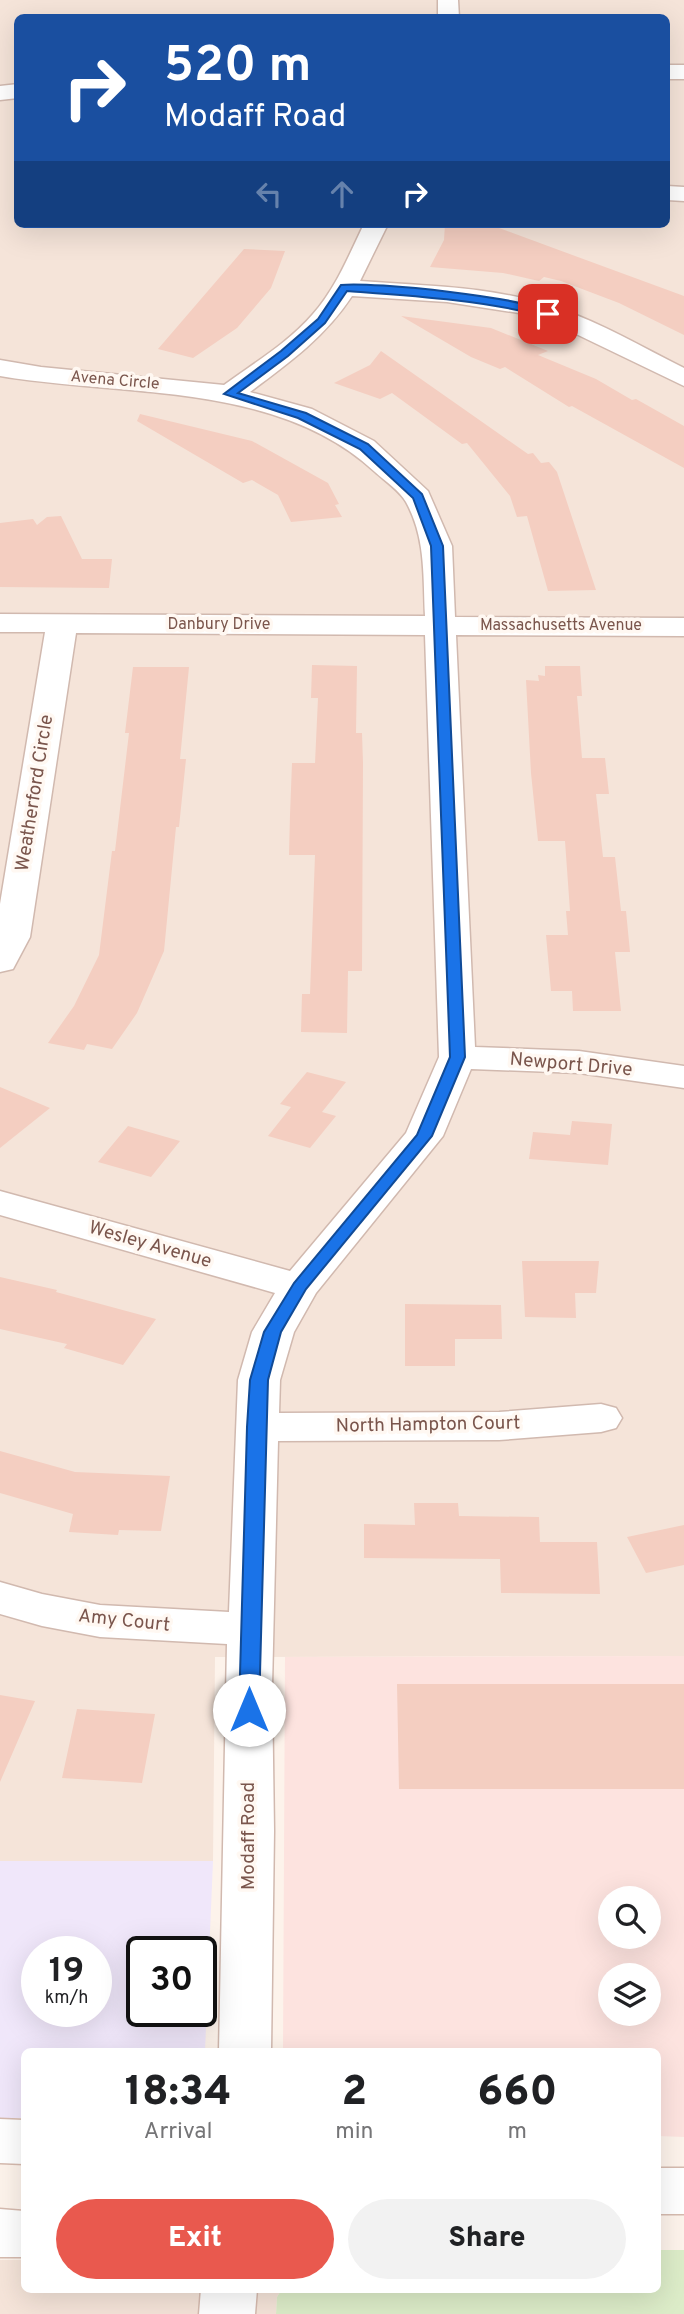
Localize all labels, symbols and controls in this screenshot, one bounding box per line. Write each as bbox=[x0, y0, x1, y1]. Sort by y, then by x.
text: 520 m bbox=[164, 37, 311, 99]
icon: right bbox=[49, 42, 140, 133]
text: Modaff Road bbox=[164, 98, 346, 138]
icon: left bbox=[250, 175, 288, 213]
icon: ahead bbox=[323, 175, 361, 213]
icon: right bbox=[396, 175, 434, 213]
pin bbox=[518, 284, 578, 344]
icon: arrive bbox=[529, 295, 567, 333]
street label: Avena Circle bbox=[70, 367, 160, 395]
street label: Danbury Drive bbox=[168, 615, 270, 635]
street label: Massachusetts Avenue bbox=[480, 616, 642, 636]
street label: Weatherford Circle bbox=[11, 713, 59, 873]
street label: Newport Drive bbox=[509, 1048, 633, 1082]
street label: Wesley Avenue bbox=[86, 1216, 214, 1274]
street label: North Hampton Court bbox=[335, 1411, 521, 1439]
street label: Amy Court bbox=[77, 1604, 171, 1638]
position arrow bbox=[212, 1673, 286, 1747]
street label: Modaff Road bbox=[237, 1782, 261, 1890]
map controls bbox=[598, 1886, 661, 2026]
button: search bbox=[598, 1886, 661, 1949]
speed limit sign: 30 bbox=[126, 1936, 217, 2027]
text: 19 bbox=[49, 1950, 84, 1994]
button: layers bbox=[598, 1963, 661, 2026]
text: km/h bbox=[45, 1987, 88, 2010]
text: 18:34 bbox=[125, 2067, 232, 2120]
text: 2 bbox=[342, 2067, 367, 2120]
text: 660 bbox=[477, 2067, 557, 2120]
text: Arrival bbox=[144, 2118, 212, 2147]
text: min bbox=[335, 2118, 374, 2147]
text: m bbox=[508, 2118, 527, 2147]
button: Exit bbox=[56, 2199, 334, 2279]
button: Share bbox=[348, 2199, 626, 2279]

